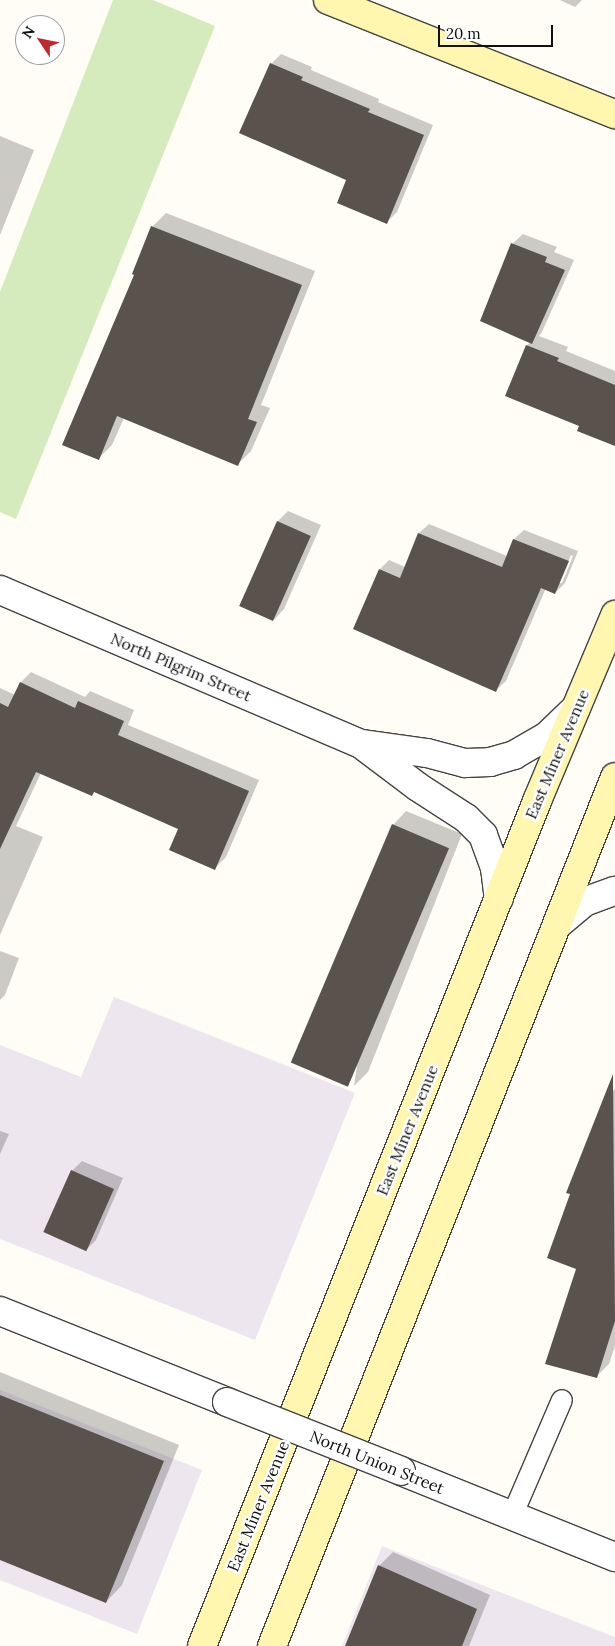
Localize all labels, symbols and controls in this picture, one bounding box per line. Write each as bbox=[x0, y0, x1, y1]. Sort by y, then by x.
north arrow bbox=[15, 15, 65, 65]
scale bar bbox=[440, 15, 555, 47]
text: N bbox=[18, 23, 39, 42]
text: 20 m bbox=[446, 24, 481, 43]
street label: North Pilgrim Street bbox=[108, 629, 254, 705]
street label: East Miner Avenue bbox=[521, 686, 593, 822]
street label: East Miner Avenue bbox=[372, 1062, 442, 1198]
street label: North Union Street bbox=[307, 1426, 447, 1498]
street label: East Miner Avenue bbox=[223, 1438, 293, 1574]

